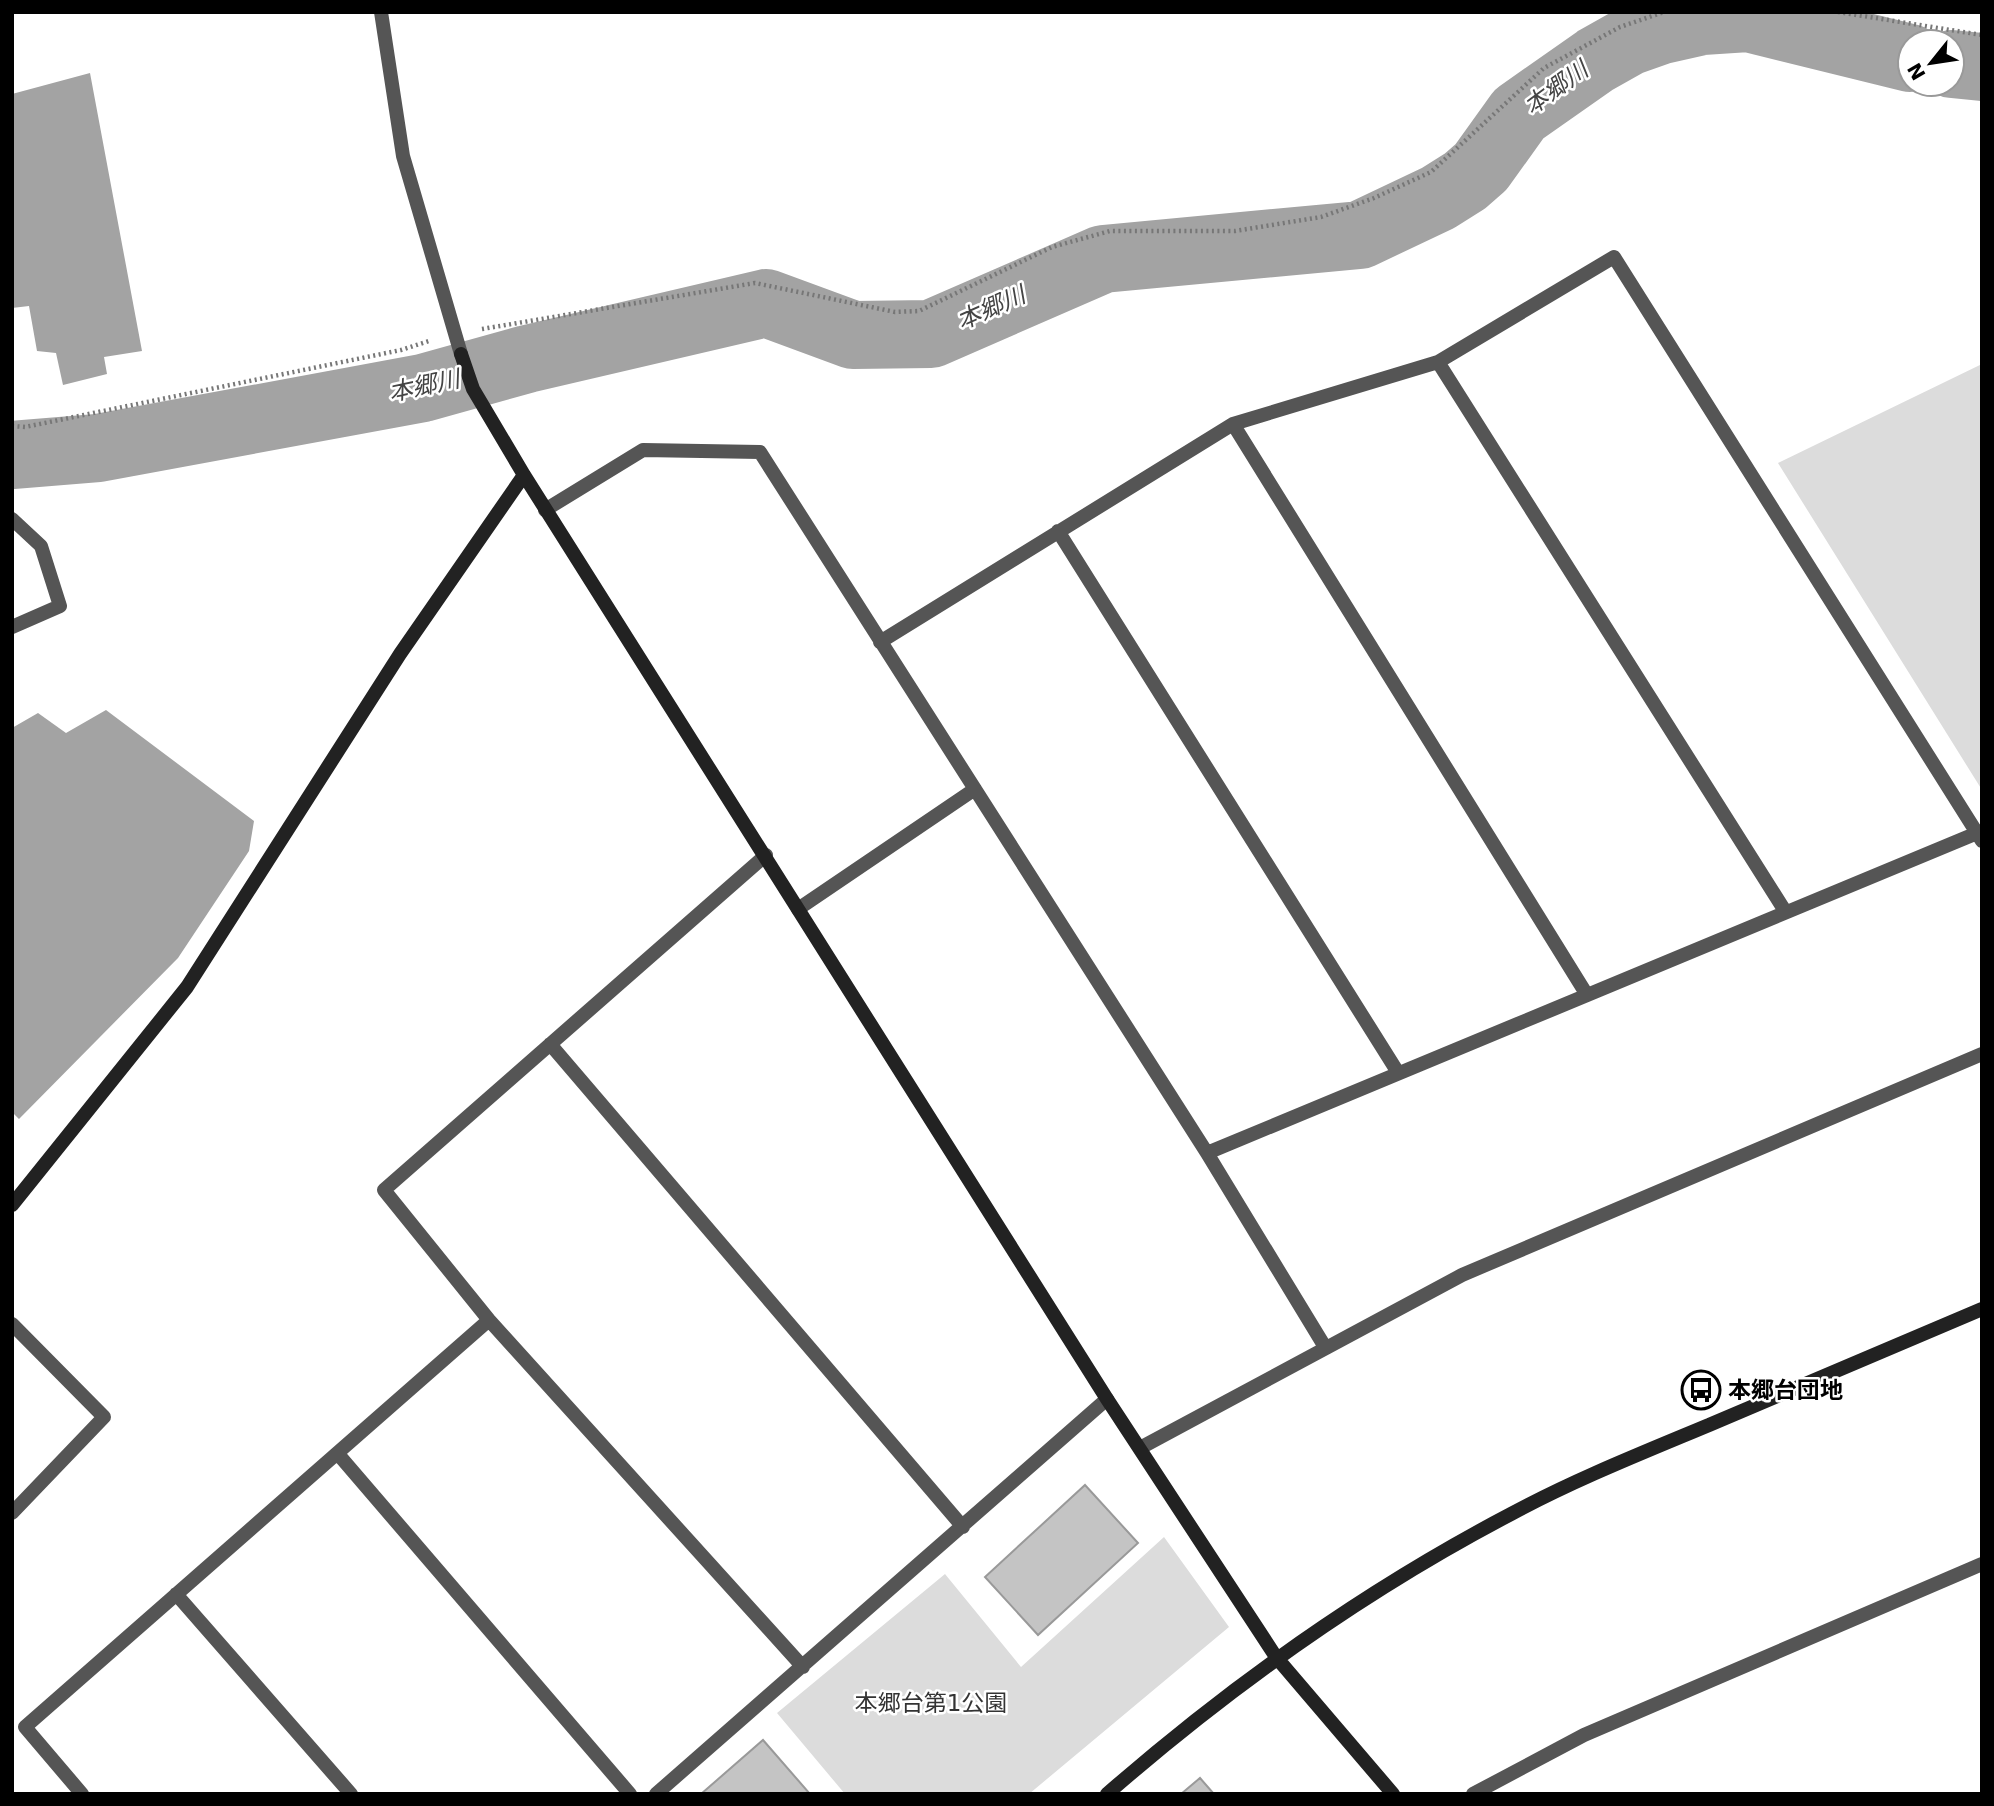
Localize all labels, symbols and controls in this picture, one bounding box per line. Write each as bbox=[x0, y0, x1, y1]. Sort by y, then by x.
north arrow bbox=[1896, 28, 1966, 98]
water label: 本郷川 bbox=[1519, 54, 1596, 120]
text: N bbox=[1903, 59, 1930, 84]
water label: 本郷川 bbox=[952, 279, 1032, 335]
water label: 本郷川 bbox=[386, 364, 465, 407]
bus stop icon: 本郷台団地 bbox=[1680, 1369, 1722, 1411]
place label: 本郷台団地 bbox=[1728, 1377, 1843, 1403]
park label: 本郷台第1公園 bbox=[855, 1690, 1007, 1716]

